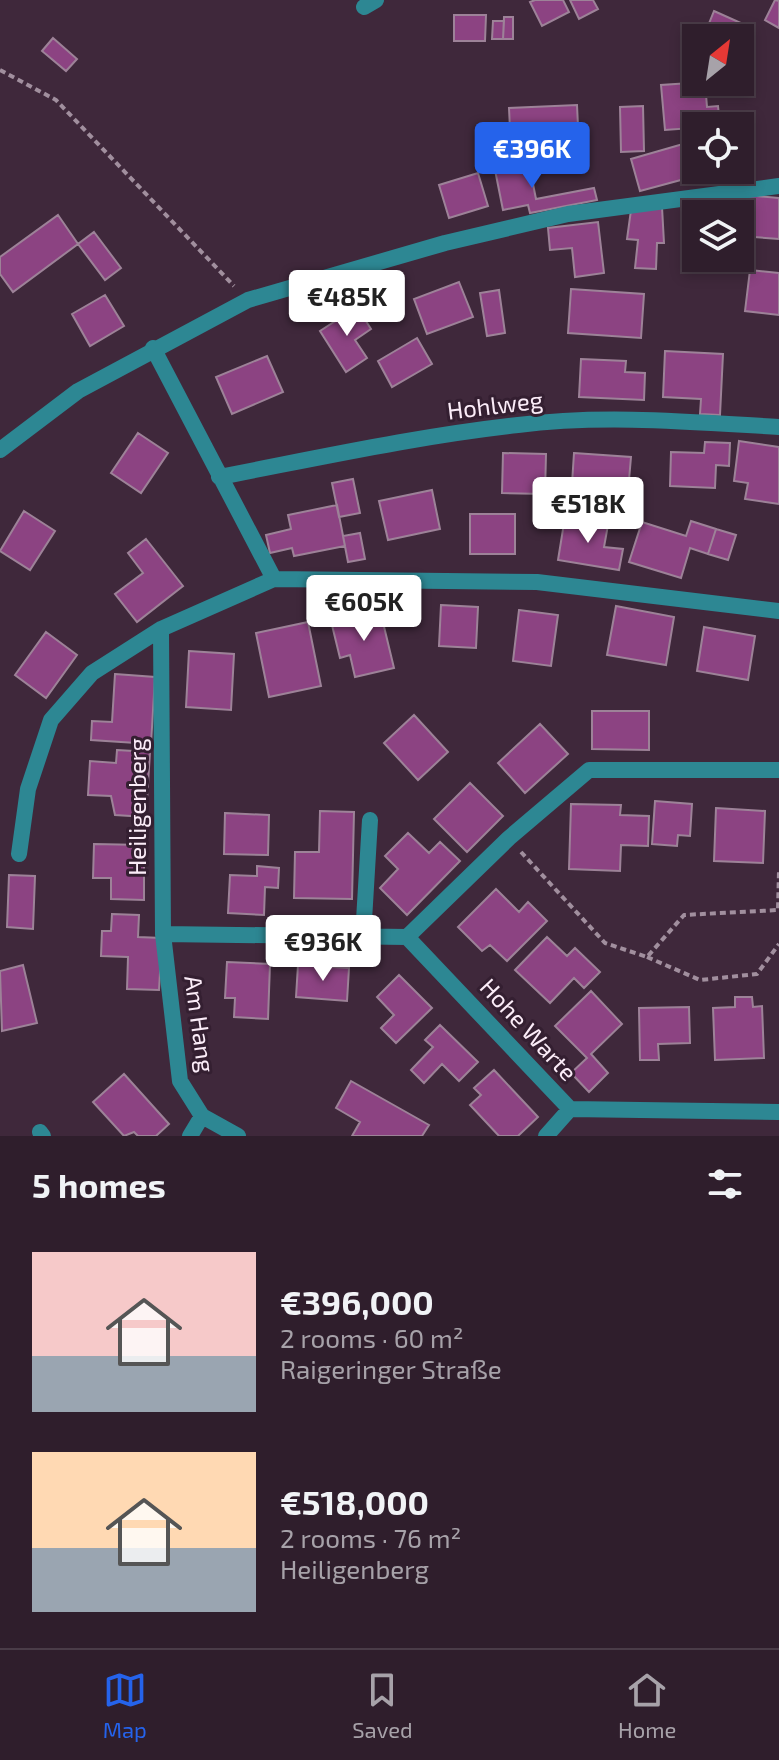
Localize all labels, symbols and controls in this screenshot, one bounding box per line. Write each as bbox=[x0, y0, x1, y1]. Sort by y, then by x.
north arrow bbox=[682, 24, 754, 96]
map controls bbox=[682, 24, 754, 272]
button: locate bbox=[682, 112, 754, 184]
pin: €396K bbox=[476, 122, 588, 190]
text: €396K bbox=[493, 132, 571, 163]
button: layers bbox=[682, 200, 754, 272]
pin: €485K bbox=[291, 270, 403, 338]
text: €485K bbox=[307, 280, 387, 311]
street label: Hohlweg bbox=[445, 384, 544, 425]
pin: €518K bbox=[532, 477, 644, 545]
text: €518K bbox=[551, 487, 625, 518]
pin: €605K bbox=[308, 575, 420, 643]
text: €605K bbox=[324, 585, 404, 616]
street label: Heiligenberg bbox=[122, 738, 151, 876]
pin: €936K bbox=[267, 915, 379, 983]
text: €936K bbox=[284, 925, 362, 956]
street label: Hohe Warte bbox=[475, 972, 584, 1086]
street label: Am Hang bbox=[179, 973, 222, 1074]
icon: filters bbox=[703, 1162, 747, 1206]
text: 5 homes bbox=[32, 1164, 166, 1205]
text: €396,000 bbox=[280, 1281, 434, 1322]
icon: home bbox=[96, 1284, 192, 1380]
text: 2 rooms · 60 m² bbox=[280, 1322, 464, 1353]
text: Raigeringer Straße bbox=[280, 1353, 502, 1384]
text: €518,000 bbox=[280, 1481, 429, 1522]
icon: home bbox=[96, 1484, 192, 1580]
text: 2 rooms · 76 m² bbox=[280, 1522, 461, 1553]
text: Heiligenberg bbox=[280, 1553, 429, 1584]
tab: Map bbox=[103, 1668, 147, 1742]
tab: Saved bbox=[352, 1668, 413, 1742]
tab: Home bbox=[618, 1668, 676, 1742]

